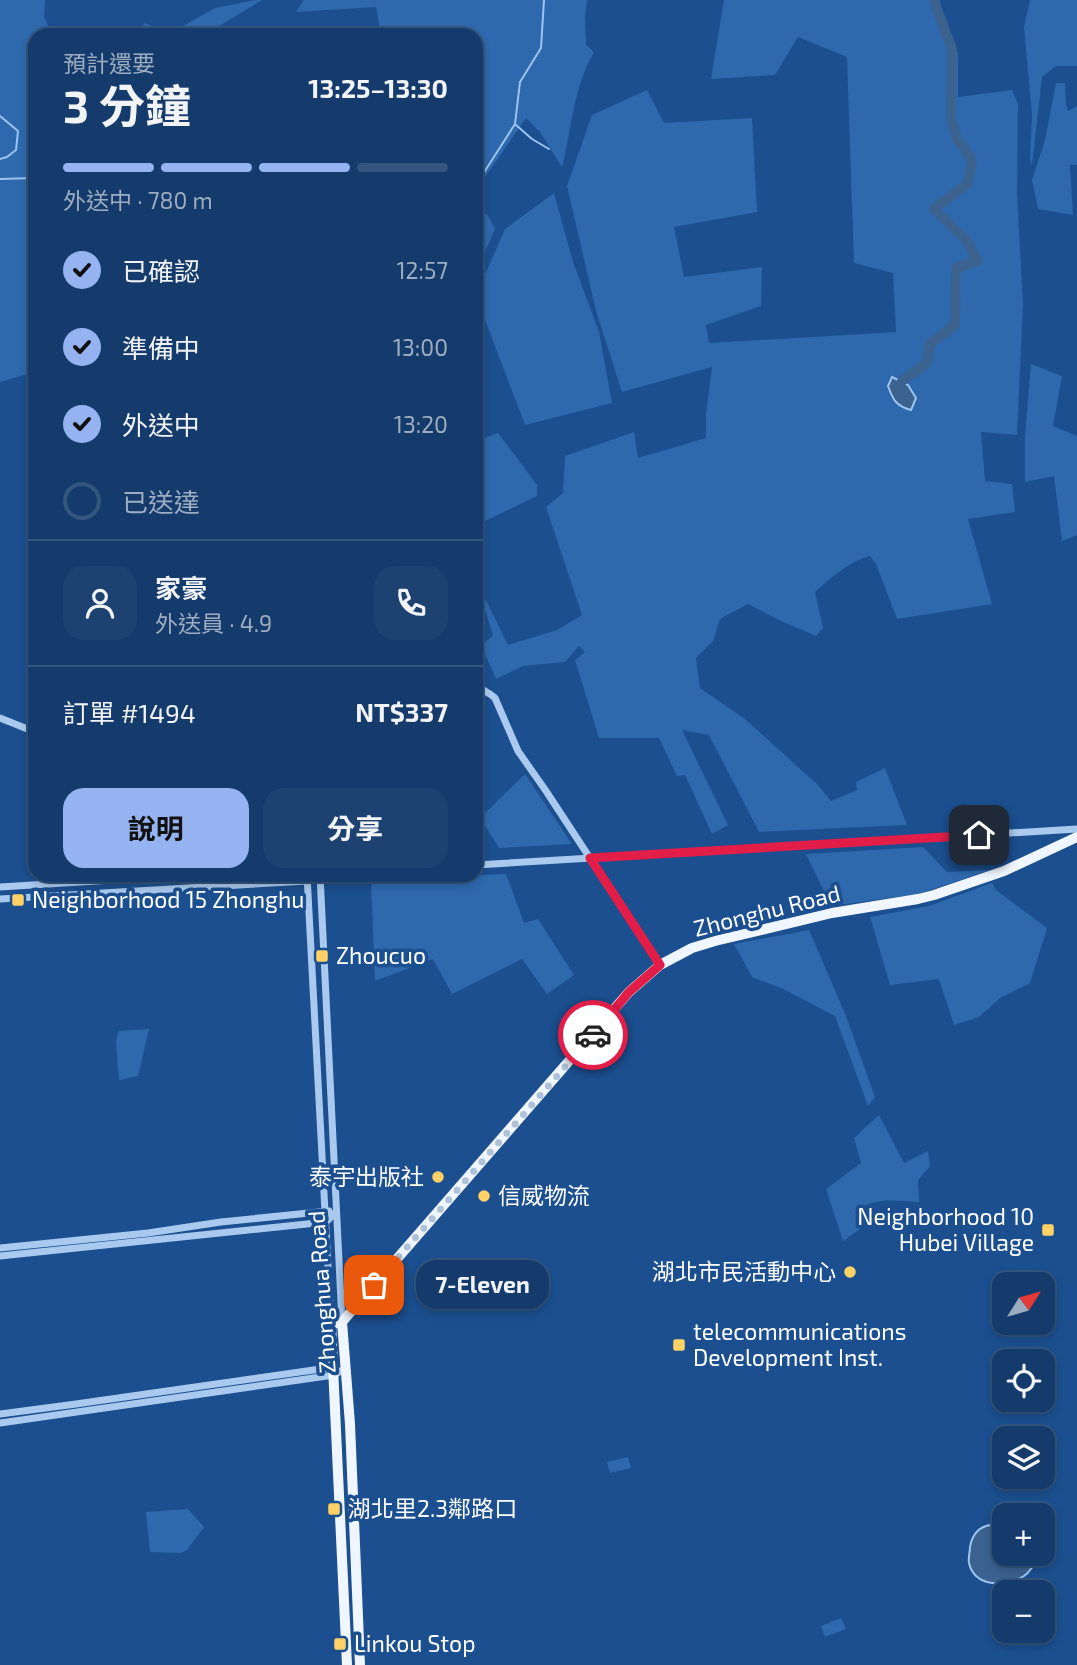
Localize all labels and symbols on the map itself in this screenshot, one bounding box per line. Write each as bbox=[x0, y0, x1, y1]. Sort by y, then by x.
pin bbox=[949, 805, 1009, 865]
street label: Zhonghu Road bbox=[690, 878, 843, 942]
place label: Neighborhood 15 Zhonghu bbox=[32, 885, 304, 913]
marker: Neighborhood 15 Zhonghu bbox=[10, 892, 26, 908]
place label: Zhoucuo bbox=[336, 941, 426, 969]
marker: Zhoucuo bbox=[314, 948, 330, 964]
courier bbox=[558, 1000, 628, 1070]
place label: 泰宇出版社 bbox=[309, 1162, 424, 1190]
marker: 泰宇出版社 bbox=[430, 1169, 446, 1185]
place label: 信威物流 bbox=[498, 1181, 590, 1209]
marker: 信威物流 bbox=[476, 1188, 492, 1204]
place label: Neighborhood 10 Hubei Village bbox=[857, 1202, 1034, 1256]
street label: Zhonghua Road bbox=[301, 1210, 341, 1374]
marker: Neighborhood 10 Hubei Village bbox=[1040, 1222, 1056, 1238]
pin bbox=[344, 1255, 404, 1315]
place label: 湖北市民活動中心 bbox=[652, 1257, 836, 1285]
callout: 7-Eleven bbox=[416, 1260, 549, 1310]
marker: 湖北市民活動中心 bbox=[842, 1264, 858, 1280]
north arrow bbox=[992, 1272, 1055, 1335]
place label: telecommunications Development Inst. bbox=[693, 1317, 906, 1371]
marker: telecommunications Development Inst. bbox=[671, 1337, 687, 1353]
place label: 湖北里2.3鄰路口 bbox=[348, 1494, 517, 1522]
marker: 湖北里2.3鄰路口 bbox=[326, 1501, 342, 1517]
place label: Linkou Stop bbox=[354, 1629, 476, 1657]
marker: Linkou Stop bbox=[332, 1636, 348, 1652]

